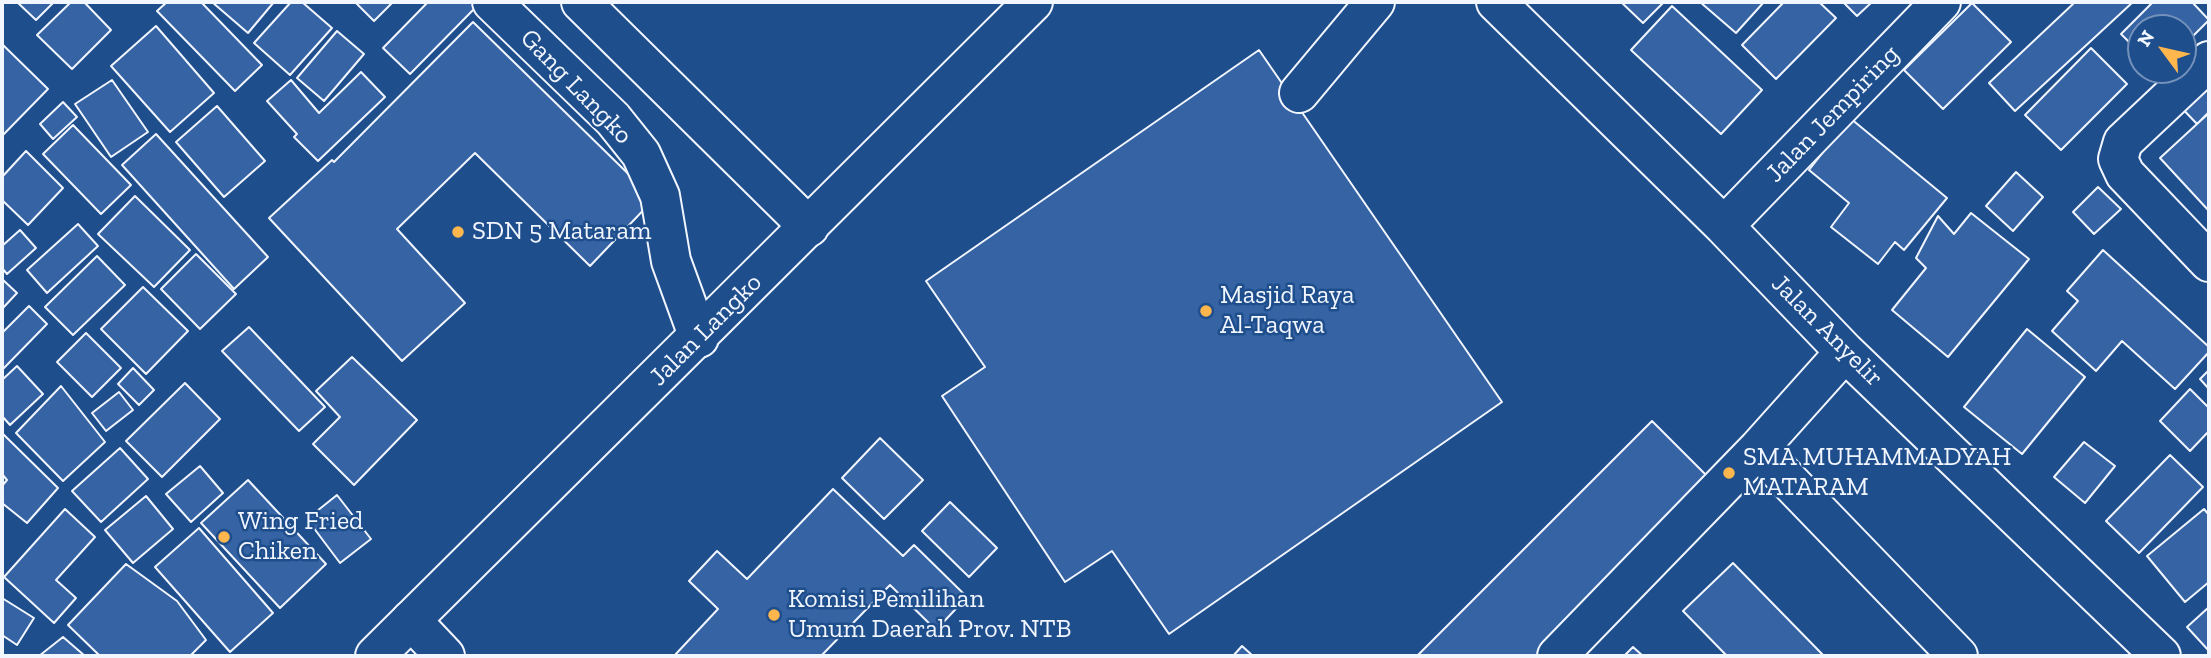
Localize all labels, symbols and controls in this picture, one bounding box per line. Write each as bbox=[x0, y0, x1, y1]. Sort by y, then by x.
north arrow bbox=[2127, 14, 2197, 84]
street label: Gang Langko bbox=[513, 23, 639, 151]
text: N bbox=[2132, 26, 2159, 51]
street label: Jalan Jempiring bbox=[1760, 39, 1906, 189]
place label: SDN 5 Mataram bbox=[472, 216, 652, 248]
marker: SDN 5 Mataram bbox=[450, 224, 466, 240]
street label: Jalan Langko bbox=[643, 267, 769, 393]
street label: Jalan Anyelir bbox=[1765, 269, 1889, 393]
place label: Masjid Raya Al-Taqwa bbox=[1220, 280, 1355, 342]
marker: Masjid Raya Al-Taqwa bbox=[1198, 303, 1214, 319]
place label: SMA MUHAMMADYAH MATARAM bbox=[1743, 442, 2011, 504]
marker: SMA MUHAMMADYAH MATARAM bbox=[1721, 465, 1737, 481]
place label: Wing Fried Chiken bbox=[238, 506, 363, 568]
marker: Wing Fried Chiken bbox=[216, 529, 232, 545]
place label: Komisi Pemilihan Umum Daerah Prov. NTB bbox=[788, 584, 1071, 646]
marker: Komisi Pemilihan Umum Daerah Prov. NTB bbox=[766, 607, 782, 623]

